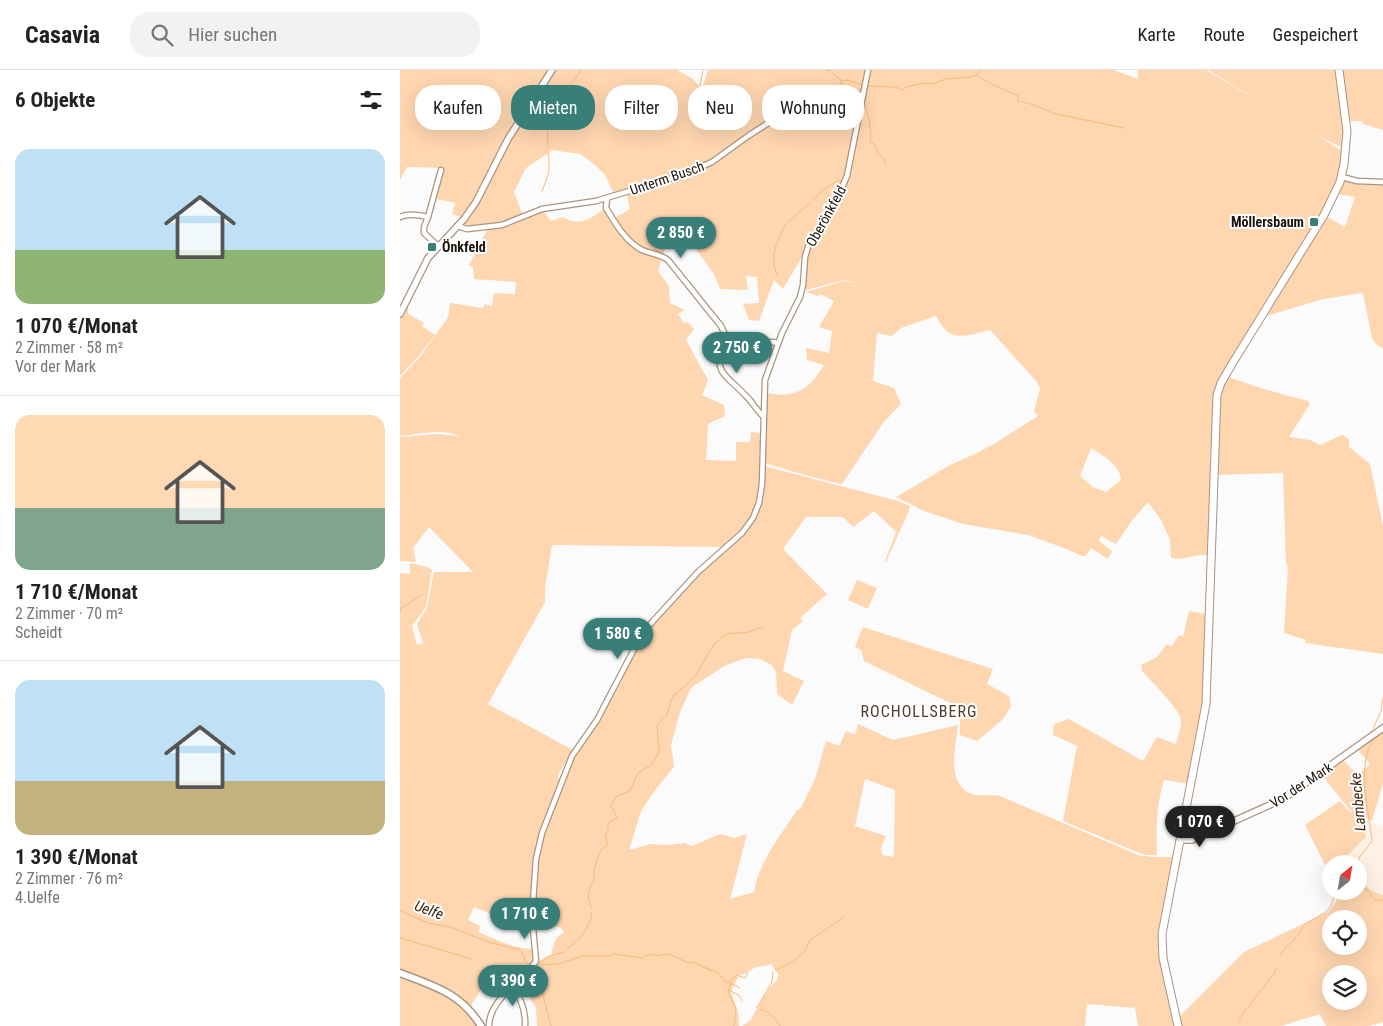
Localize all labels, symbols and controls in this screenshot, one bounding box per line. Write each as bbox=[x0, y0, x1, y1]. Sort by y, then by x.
search box bbox=[130, 12, 480, 57]
text: Casavia bbox=[25, 21, 100, 49]
icon: search bbox=[148, 21, 176, 49]
text: Hier suchen bbox=[188, 23, 277, 46]
text: Karte bbox=[1137, 24, 1176, 45]
text: Route bbox=[1204, 24, 1245, 45]
text: Gespeichert bbox=[1273, 24, 1358, 45]
chip: Kaufen bbox=[415, 85, 501, 130]
chip: Mieten bbox=[511, 85, 595, 130]
chip: Filter bbox=[605, 85, 678, 130]
chip: Neu bbox=[688, 85, 752, 130]
chip: Wohnung bbox=[762, 85, 864, 130]
icon: filters bbox=[357, 86, 385, 114]
text: 6 Objekte bbox=[15, 88, 95, 112]
street label: Unterm Busch bbox=[628, 158, 706, 198]
icon: home bbox=[155, 182, 245, 272]
street label: Oberönkfeld bbox=[803, 183, 849, 249]
place label: Möllersbaum bbox=[1231, 214, 1304, 230]
pin: 2 850 € bbox=[635, 216, 727, 259]
marker: Möllersbaum bbox=[1308, 216, 1320, 228]
text: 2 850 € bbox=[657, 223, 705, 242]
place label: Önkfeld bbox=[442, 239, 486, 255]
marker: Önkfeld bbox=[426, 241, 438, 253]
text: 1 070 €/Monat bbox=[15, 314, 138, 338]
pin: 2 750 € bbox=[691, 332, 783, 374]
text: 2 Zimmer · 58 m² bbox=[15, 338, 123, 357]
text: 2 750 € bbox=[713, 338, 761, 357]
text: Vor der Mark bbox=[15, 357, 96, 376]
icon: home bbox=[155, 447, 245, 537]
text: 1 710 €/Monat bbox=[15, 580, 138, 604]
text: 2 Zimmer · 70 m² bbox=[15, 604, 123, 623]
pin: 1 580 € bbox=[572, 618, 664, 660]
text: Scheidt bbox=[15, 623, 62, 642]
text: 1 580 € bbox=[594, 624, 642, 643]
district label: ROCHOLLSBERG bbox=[861, 702, 977, 721]
icon: home bbox=[155, 712, 245, 802]
street label: Vor der Mark bbox=[1267, 759, 1336, 811]
water label: Lambecke bbox=[1346, 772, 1370, 832]
pin: 1 070 € bbox=[1154, 806, 1246, 848]
text: 1 070 € bbox=[1176, 812, 1224, 831]
text: 1 390 €/Monat bbox=[15, 845, 138, 869]
north arrow bbox=[1322, 855, 1368, 900]
map controls bbox=[1322, 855, 1367, 1010]
text: 2 Zimmer · 76 m² bbox=[15, 869, 123, 888]
text: 4.Uelfe bbox=[15, 888, 60, 907]
water label: Uelfe bbox=[412, 896, 446, 924]
pin: 1 710 € bbox=[479, 898, 571, 940]
text: 1 710 € bbox=[501, 904, 549, 923]
button: locate bbox=[1322, 910, 1367, 955]
pin: 1 390 € bbox=[467, 964, 559, 1007]
button: layers bbox=[1322, 965, 1367, 1010]
text: 1 390 € bbox=[489, 971, 537, 990]

